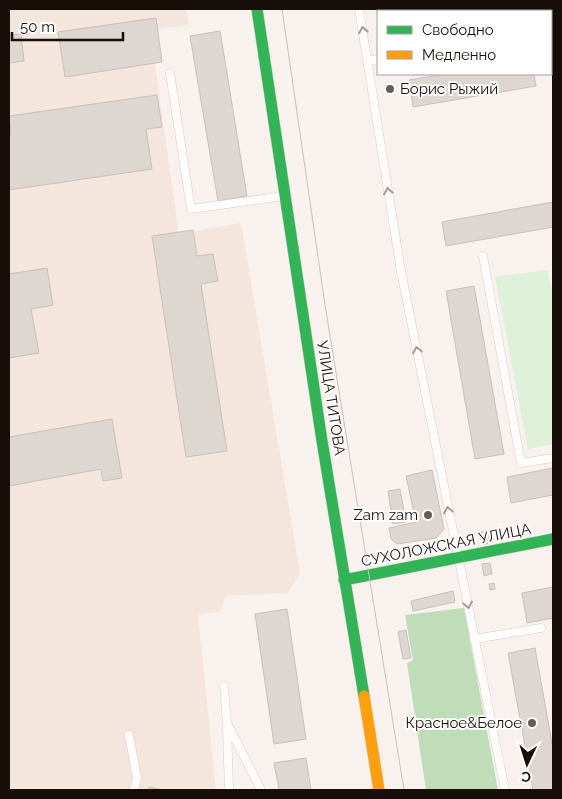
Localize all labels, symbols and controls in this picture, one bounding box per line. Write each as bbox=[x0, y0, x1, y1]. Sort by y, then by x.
scale bar bbox=[12, 10, 124, 42]
legend bbox=[377, 10, 552, 75]
text: 50 m bbox=[20, 18, 55, 36]
text: Свободно bbox=[422, 21, 494, 39]
one-way arrow bbox=[358, 26, 368, 34]
text: Медленно bbox=[422, 46, 496, 64]
place label: Борис Рыжий bbox=[400, 80, 498, 98]
marker: Борис Рыжий bbox=[384, 83, 396, 95]
one-way arrow bbox=[384, 186, 394, 195]
street label: УЛИЦА ТИТОВА bbox=[313, 339, 349, 457]
one-way arrow bbox=[412, 346, 423, 355]
place label: Zam zam bbox=[353, 506, 418, 524]
one-way arrow bbox=[444, 506, 454, 514]
marker: Zam zam bbox=[422, 509, 434, 521]
street label: СУХОЛОЖСКАЯ УЛИЦА bbox=[360, 520, 532, 570]
one-way arrow bbox=[462, 601, 472, 610]
place label: Красное&Белое bbox=[405, 714, 522, 732]
marker: Красное&Белое bbox=[526, 717, 538, 729]
north arrow bbox=[502, 739, 552, 789]
text: С bbox=[520, 769, 531, 785]

